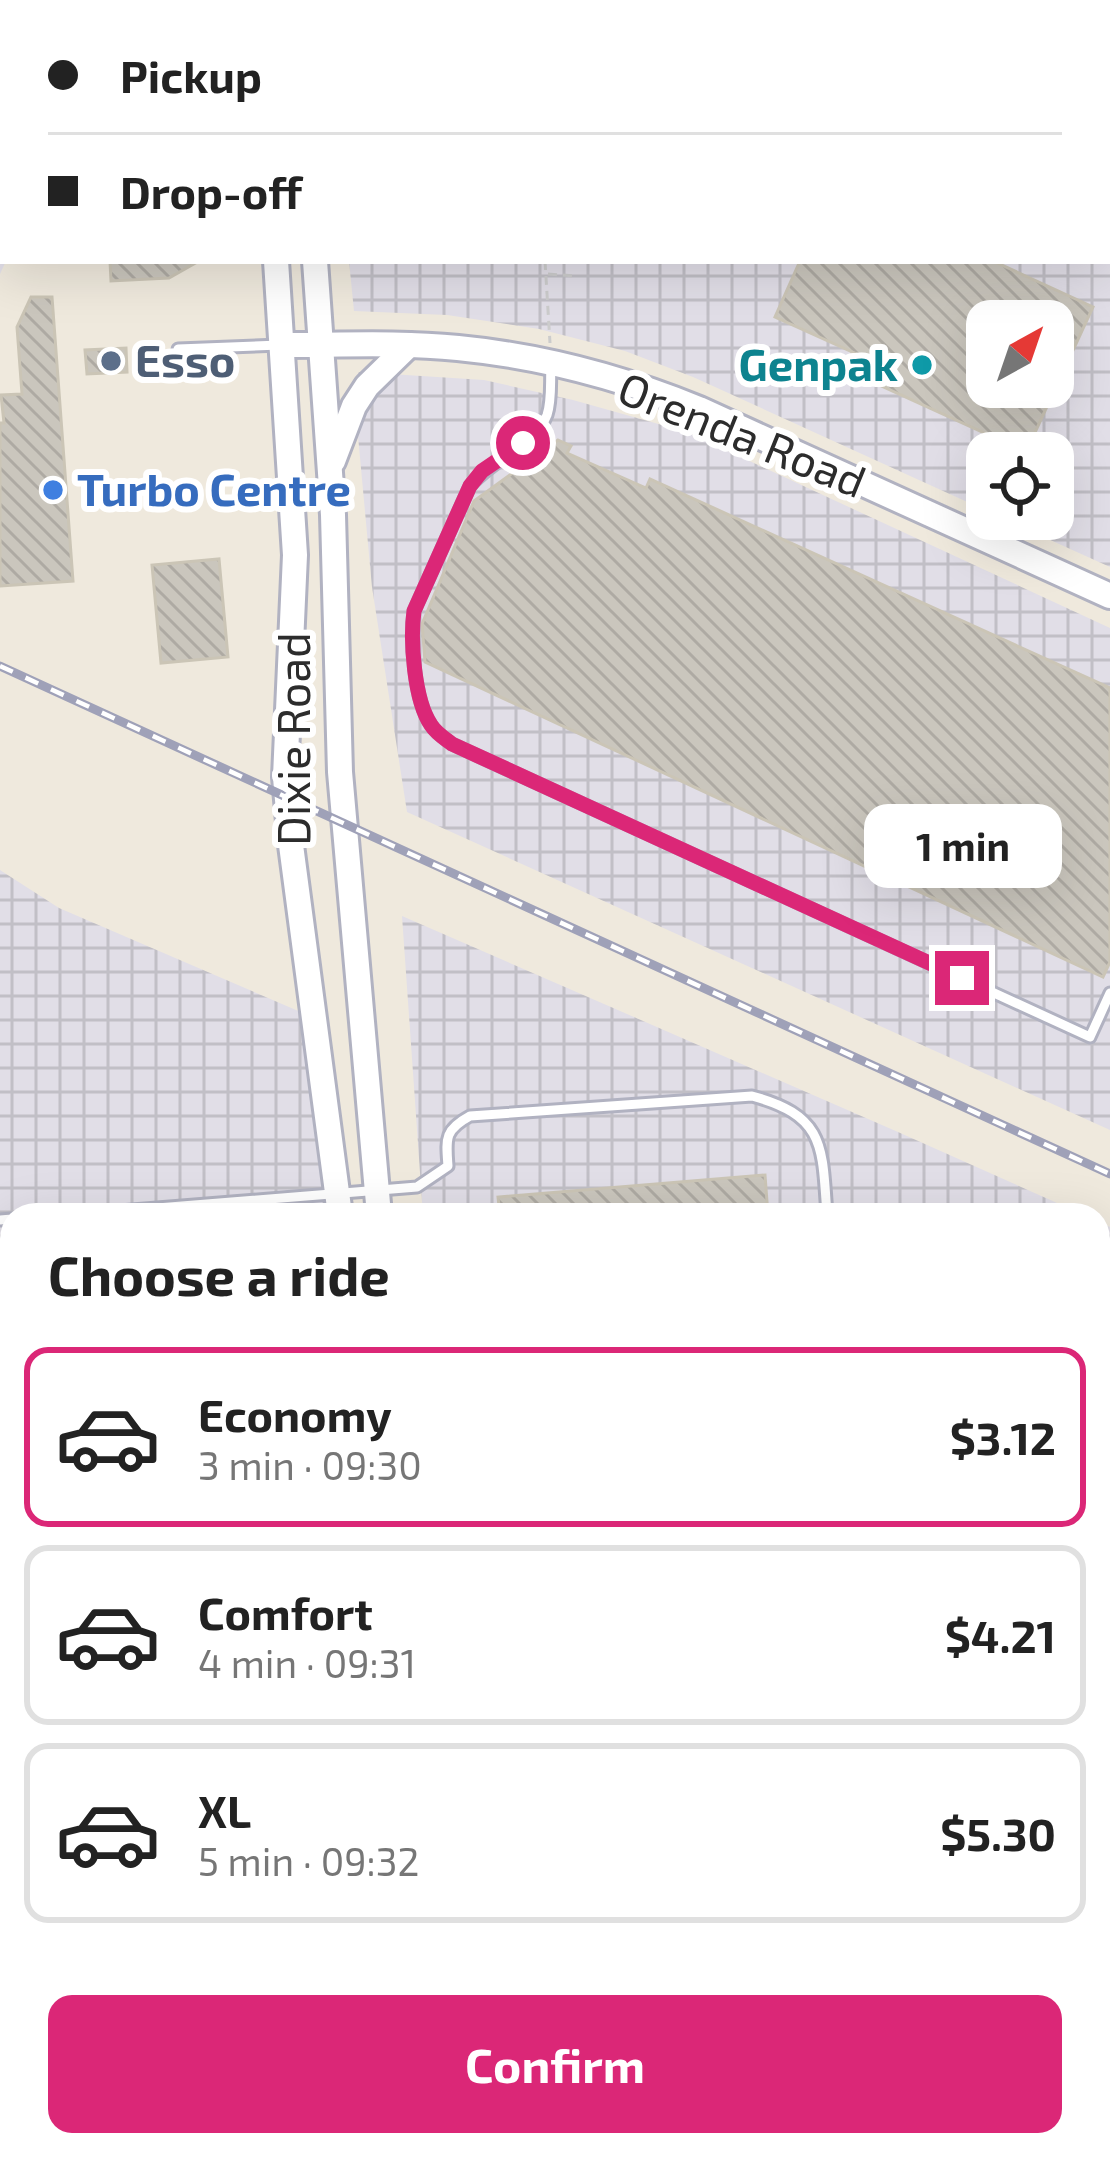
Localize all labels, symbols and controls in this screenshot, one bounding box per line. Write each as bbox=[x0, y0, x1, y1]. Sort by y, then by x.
text: Pickup bbox=[120, 48, 262, 102]
text: Drop-off bbox=[120, 164, 302, 218]
north arrow bbox=[966, 300, 1074, 408]
map controls bbox=[966, 300, 1074, 540]
place label: Esso bbox=[135, 332, 235, 386]
place label: Genpak bbox=[739, 336, 898, 390]
marker: Esso bbox=[98, 348, 124, 374]
marker: Genpak bbox=[909, 352, 935, 378]
street label: Orenda Road bbox=[611, 359, 874, 507]
route start bbox=[496, 416, 550, 470]
button: locate bbox=[966, 432, 1074, 540]
place label: Turbo Centre bbox=[77, 461, 351, 515]
marker: Turbo Centre bbox=[40, 477, 66, 503]
street label: Dixie Road bbox=[265, 632, 319, 846]
callout: 1 min bbox=[863, 804, 1061, 888]
text: 1 min bbox=[916, 822, 1010, 869]
route end bbox=[935, 951, 989, 1005]
text: Choose a ride bbox=[48, 1242, 390, 1307]
icon: car bbox=[54, 1383, 162, 1491]
text: Economy bbox=[198, 1387, 392, 1441]
text: $3.12 bbox=[950, 1410, 1056, 1464]
text: 3 min · 09:30 bbox=[198, 1441, 422, 1488]
icon: car bbox=[54, 1581, 162, 1689]
text: Comfort bbox=[198, 1585, 373, 1639]
text: $4.21 bbox=[945, 1608, 1056, 1662]
text: 4 min · 09:31 bbox=[198, 1639, 416, 1686]
icon: car bbox=[54, 1779, 162, 1887]
text: XL bbox=[198, 1783, 251, 1837]
text: $5.30 bbox=[940, 1806, 1056, 1860]
text: 5 min · 09:32 bbox=[198, 1837, 419, 1884]
button: Confirm bbox=[48, 1995, 1062, 2133]

